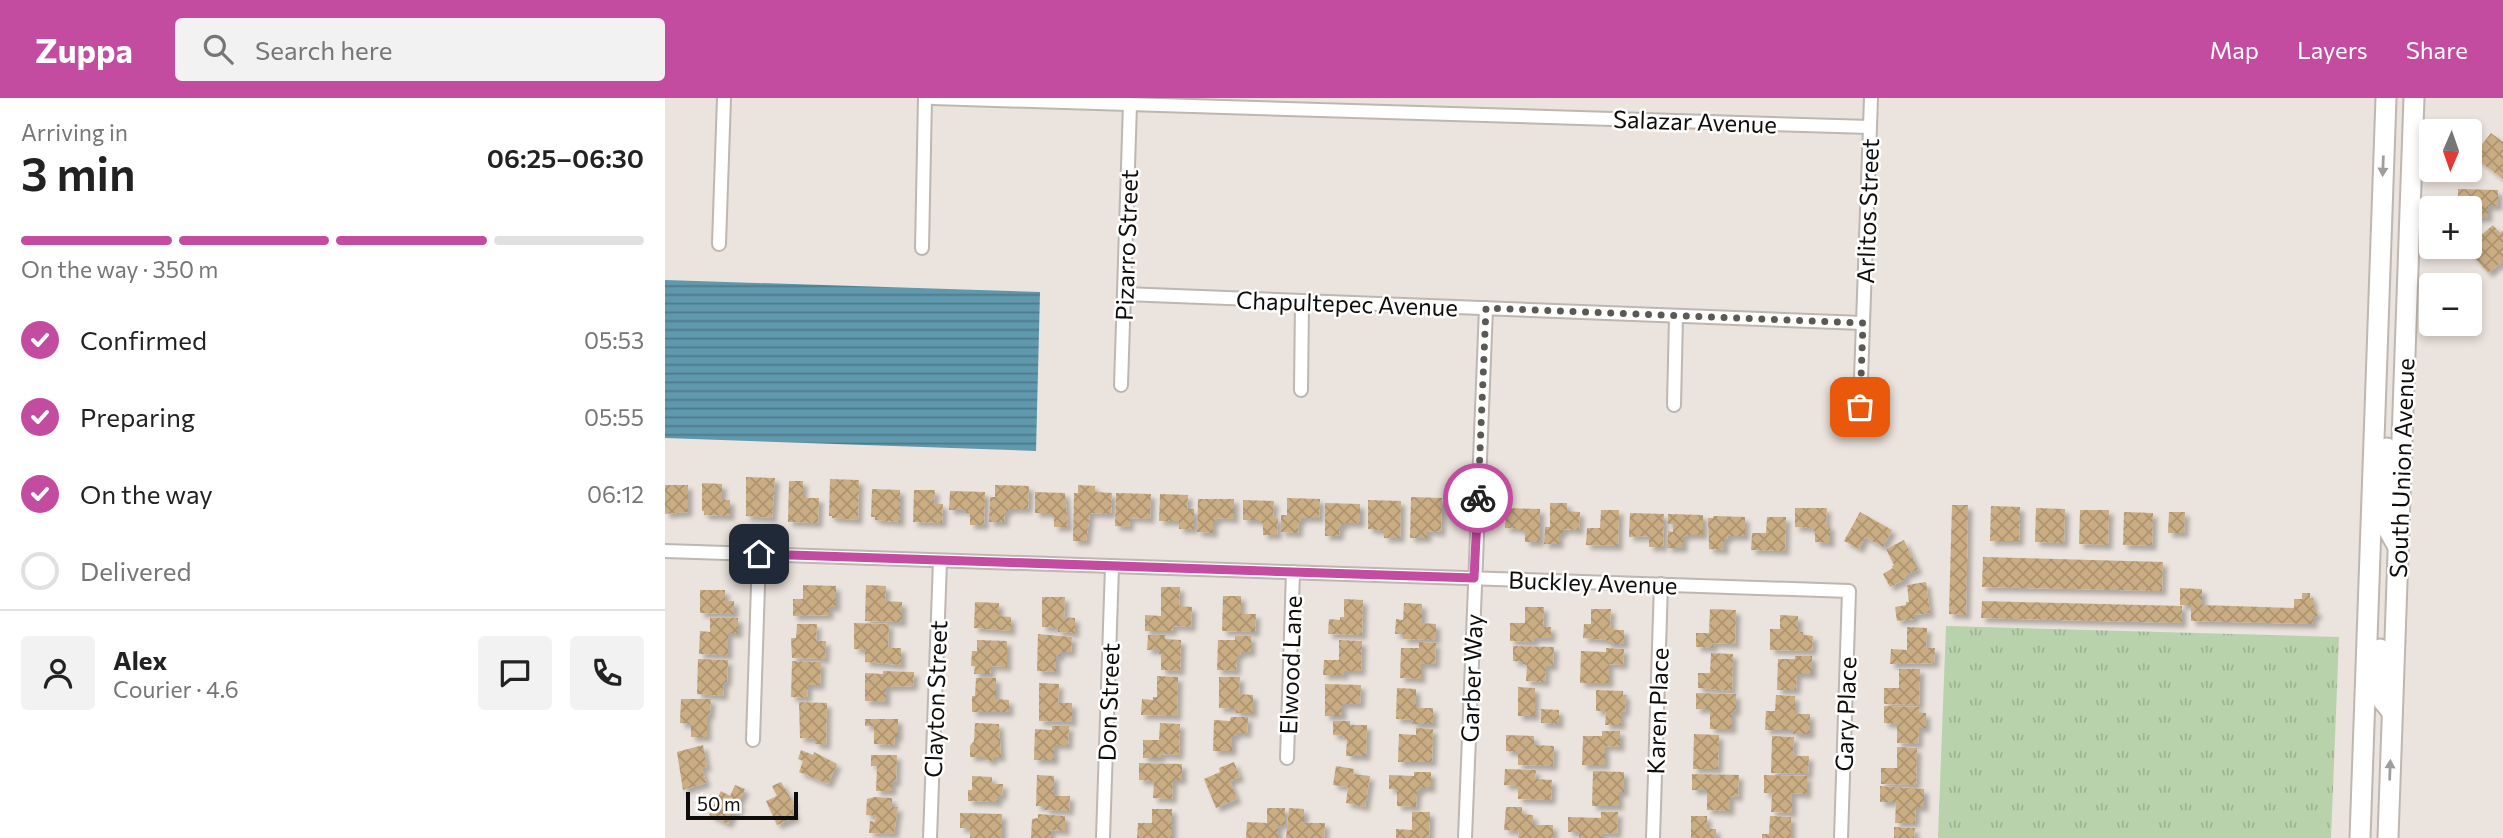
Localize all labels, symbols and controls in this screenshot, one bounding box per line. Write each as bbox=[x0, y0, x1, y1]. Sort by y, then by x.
search box bbox=[175, 18, 665, 81]
text: Zuppa bbox=[35, 29, 133, 70]
icon: search bbox=[199, 30, 237, 68]
text: Search here bbox=[255, 34, 392, 65]
text: Map bbox=[2210, 35, 2259, 64]
text: Layers bbox=[2297, 35, 2368, 64]
text: Share bbox=[2406, 35, 2468, 64]
street label: Salazar Avenue bbox=[1613, 104, 1777, 138]
text: Arriving in bbox=[21, 118, 128, 146]
north arrow bbox=[2419, 119, 2481, 182]
map controls bbox=[2419, 119, 2482, 336]
street label: Arlitos Street bbox=[1850, 138, 1884, 284]
text: 06:25–06:30 bbox=[487, 142, 644, 173]
text: 3 min bbox=[21, 144, 136, 200]
one-way arrow bbox=[2378, 155, 2389, 177]
street label: Pizarro Street bbox=[1109, 169, 1143, 321]
button: + bbox=[2419, 196, 2482, 259]
text: On the way · 350 m bbox=[21, 255, 218, 283]
button: − bbox=[2419, 273, 2482, 336]
street label: Chapultepec Avenue bbox=[1236, 285, 1458, 321]
icon: check bbox=[21, 321, 59, 359]
text: Confirmed bbox=[80, 324, 207, 355]
text: 05:53 bbox=[584, 326, 644, 354]
street label: South Union Avenue bbox=[2383, 357, 2419, 579]
pin bbox=[1830, 377, 1890, 437]
icon: bag bbox=[1841, 388, 1879, 426]
icon: check bbox=[21, 398, 59, 436]
text: Preparing bbox=[80, 401, 195, 432]
text: 05:55 bbox=[584, 403, 644, 431]
courier bbox=[1443, 463, 1513, 533]
icon: check bbox=[21, 475, 59, 513]
text: On the way bbox=[80, 478, 213, 509]
icon: bike bbox=[1459, 479, 1497, 517]
text: 06:12 bbox=[587, 480, 644, 508]
pin bbox=[729, 524, 789, 584]
icon: home bbox=[740, 535, 778, 573]
text: Delivered bbox=[80, 555, 191, 586]
street label: Buckley Avenue bbox=[1508, 565, 1678, 599]
street label: Elwood Lane bbox=[1273, 595, 1307, 735]
street label: Garber Way bbox=[1454, 613, 1488, 743]
street label: Clayton Street bbox=[918, 620, 952, 778]
button: person bbox=[21, 636, 95, 710]
button: chat bbox=[478, 636, 552, 710]
button: phone bbox=[570, 636, 644, 710]
street label: Don Street bbox=[1091, 642, 1125, 762]
text: Alex bbox=[113, 644, 167, 675]
street label: Karen Place bbox=[1640, 647, 1674, 775]
street label: Gary Place bbox=[1829, 656, 1861, 772]
text: Courier · 4.6 bbox=[113, 675, 239, 703]
one-way arrow bbox=[2385, 759, 2396, 781]
scale bar bbox=[686, 789, 798, 821]
text: 50 m bbox=[697, 792, 741, 815]

